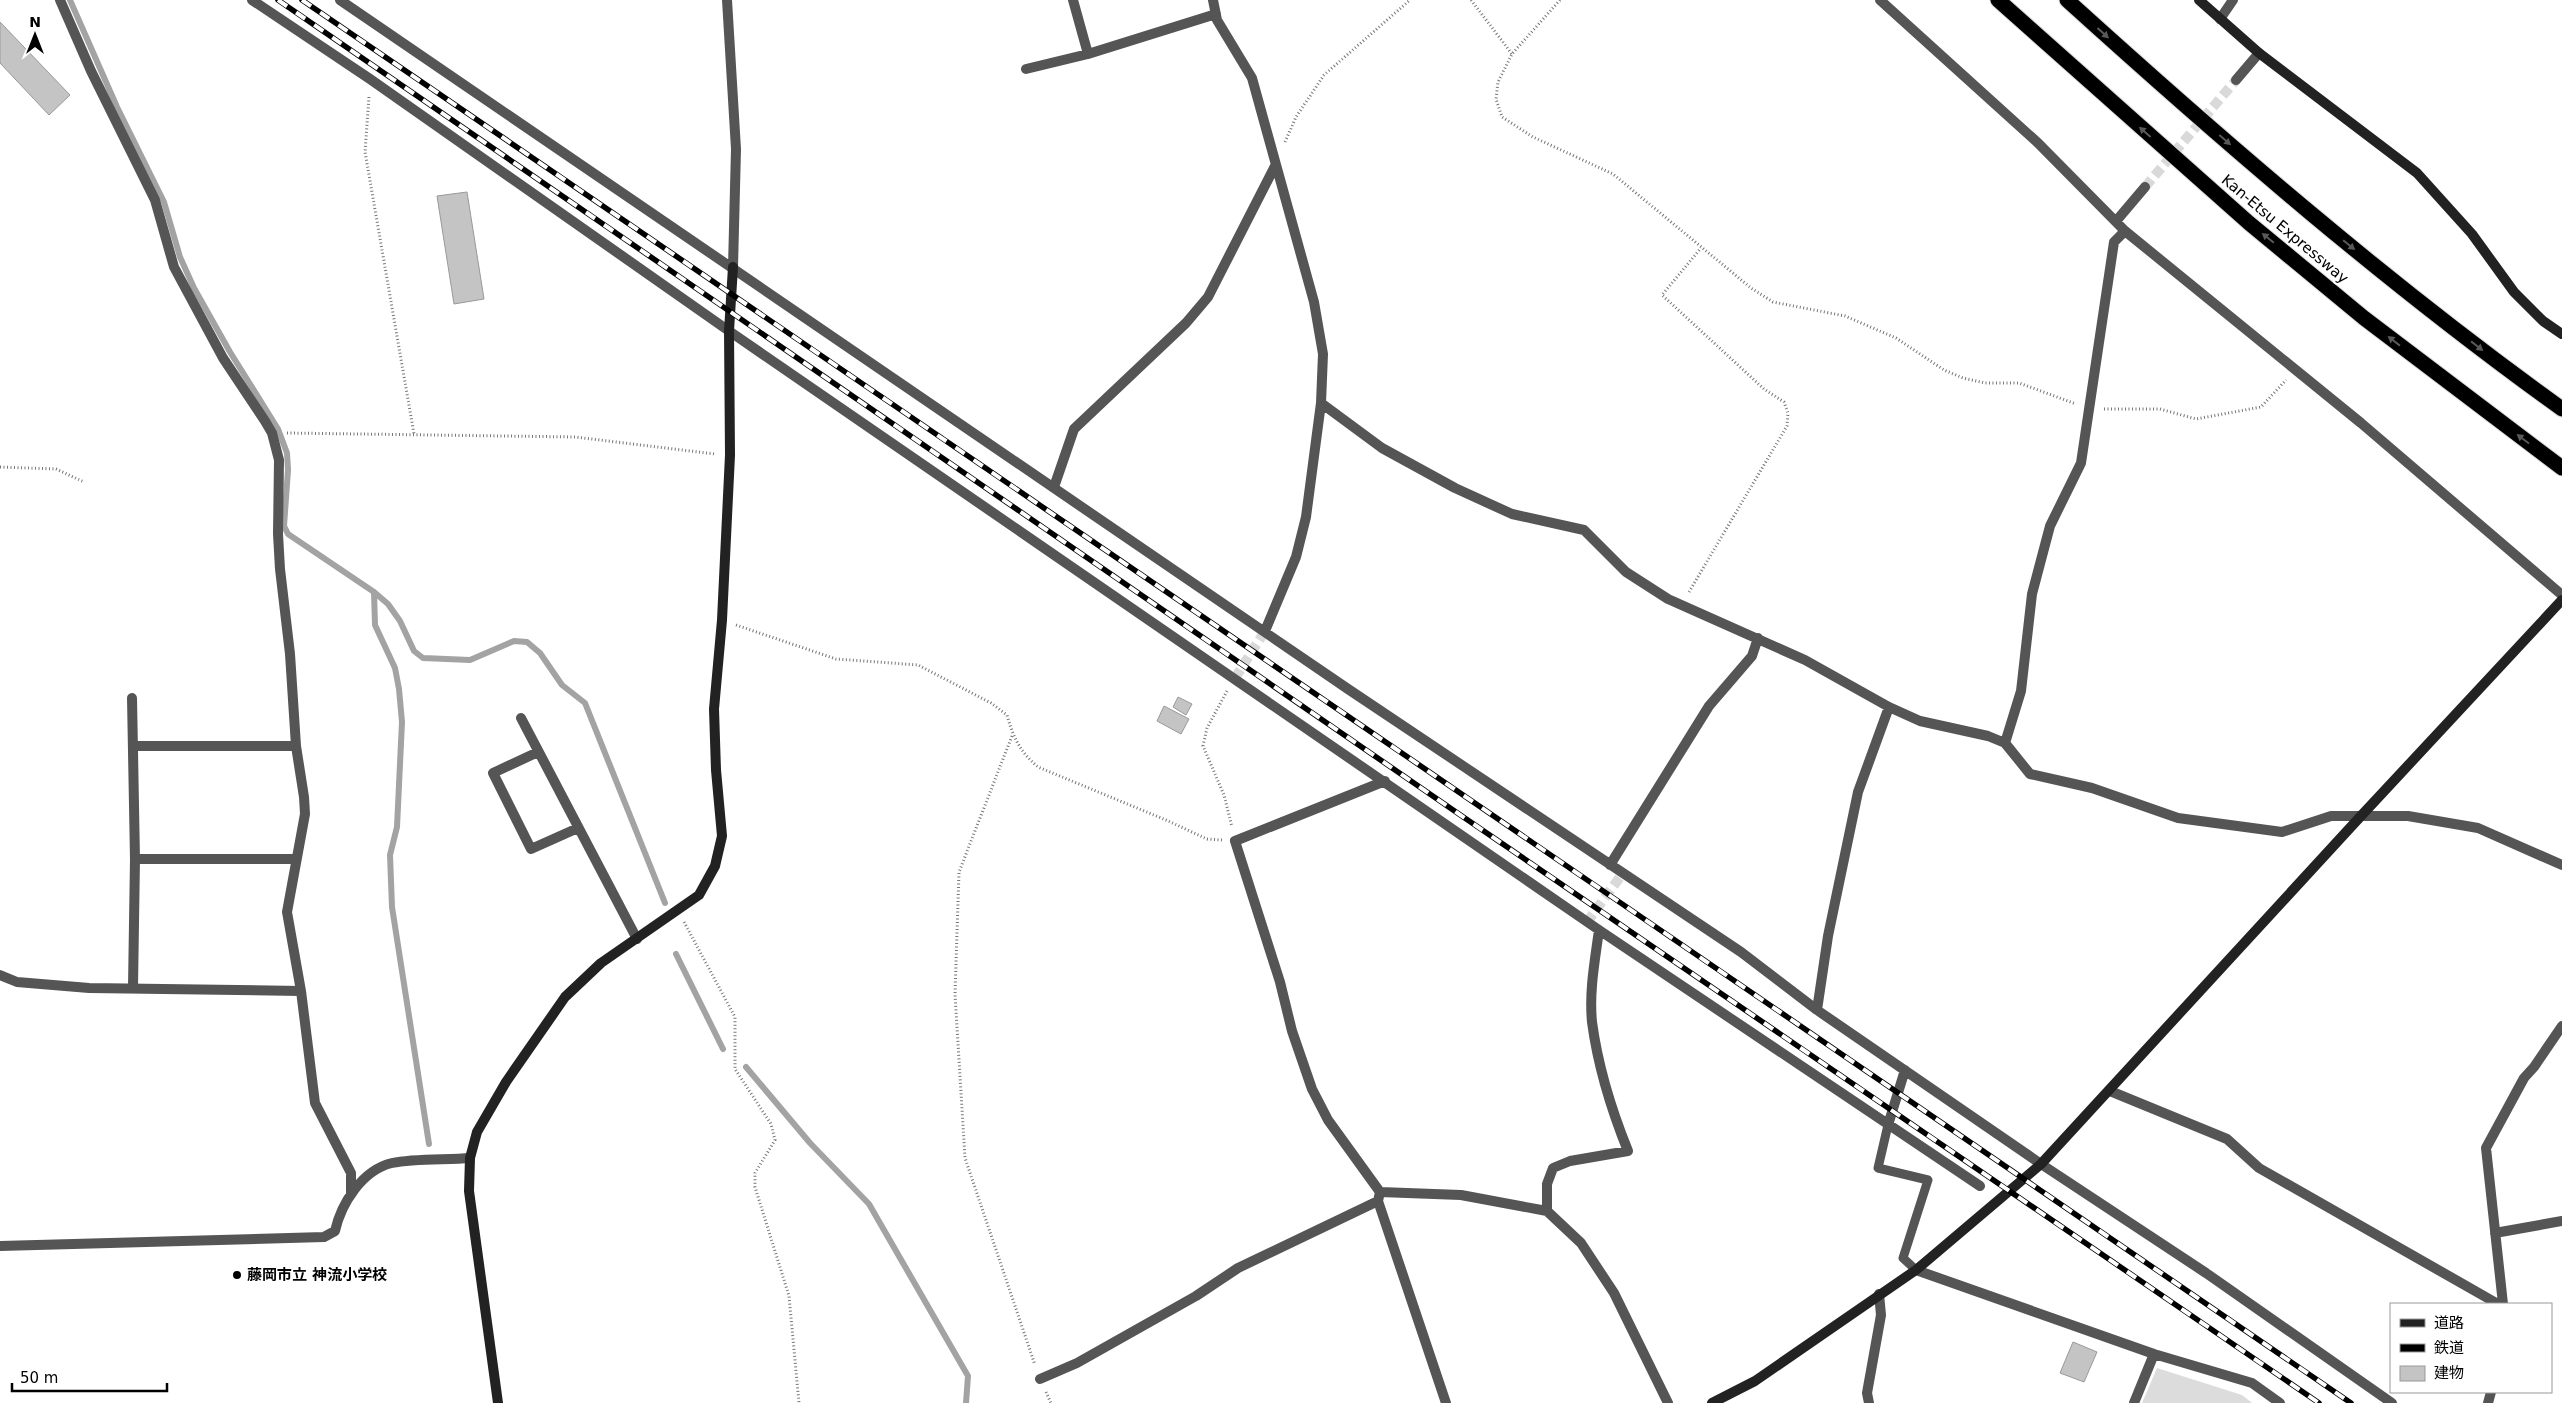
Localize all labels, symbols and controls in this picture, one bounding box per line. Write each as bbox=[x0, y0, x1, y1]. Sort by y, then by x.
north arrow bbox=[10, 10, 60, 60]
text: N bbox=[29, 14, 41, 30]
one-way arrow bbox=[2097, 27, 2109, 39]
one-way arrow bbox=[2139, 126, 2151, 138]
one-way arrow bbox=[2218, 135, 2231, 146]
street label: Kan-Etsu Expressway bbox=[2218, 171, 2352, 287]
one-way arrow bbox=[2261, 233, 2274, 244]
one-way arrow bbox=[2343, 239, 2356, 250]
one-way arrow bbox=[2388, 335, 2401, 346]
one-way arrow bbox=[2470, 341, 2484, 351]
one-way arrow bbox=[2517, 434, 2530, 445]
place label: 藤岡市立 神流小学校 bbox=[247, 1266, 387, 1284]
marker: 藤岡市立 神流小学校 bbox=[231, 1269, 243, 1281]
legend bbox=[2390, 1303, 2552, 1393]
text: 道路 bbox=[2434, 1314, 2464, 1332]
text: 鉄道 bbox=[2434, 1339, 2464, 1357]
scale bar bbox=[12, 1360, 168, 1392]
text: 建物 bbox=[2434, 1364, 2464, 1382]
text: 50 m bbox=[20, 1369, 58, 1387]

